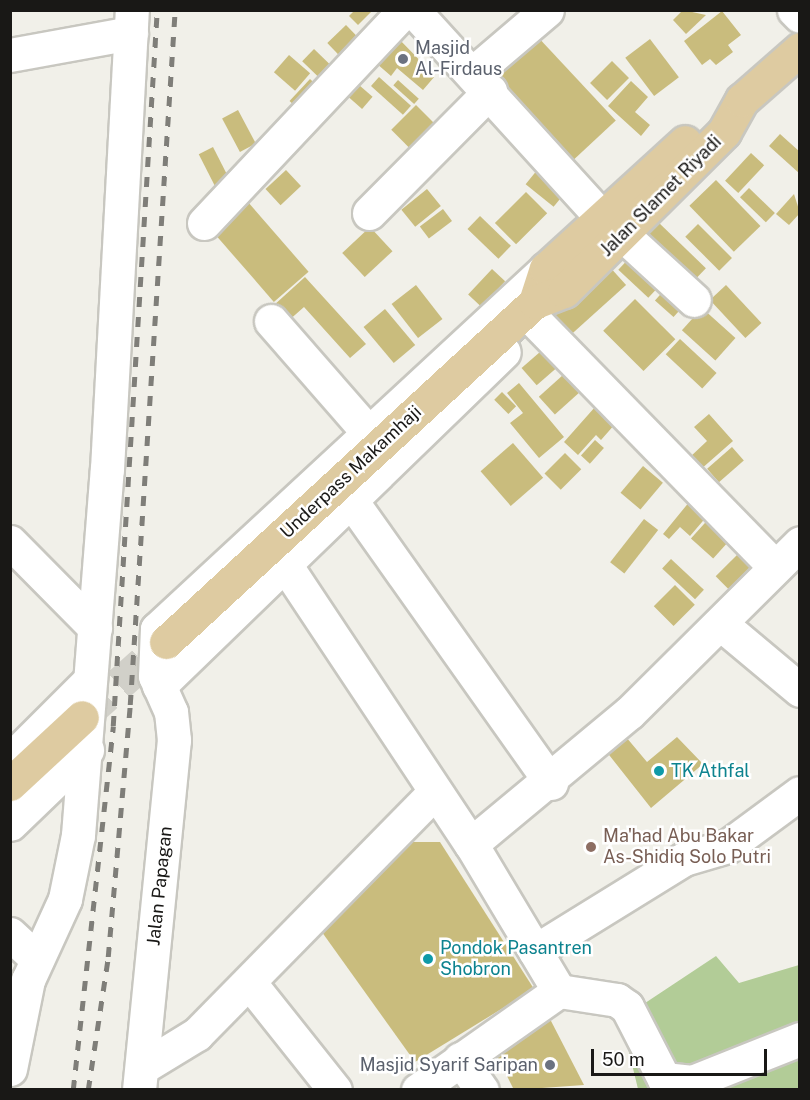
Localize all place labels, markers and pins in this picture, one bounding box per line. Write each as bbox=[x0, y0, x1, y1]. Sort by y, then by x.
place label: Masjid Al-Firdaus bbox=[415, 38, 502, 80]
marker: Masjid Al-Firdaus bbox=[396, 52, 410, 66]
place label: TK Athfal bbox=[671, 760, 750, 782]
marker: TK Athfal bbox=[652, 764, 666, 778]
place label: Ma'had Abu Bakar As-Shidiq Solo Putri bbox=[603, 826, 771, 868]
marker: Ma'had Abu Bakar As-Shidiq Solo Putri bbox=[584, 840, 598, 854]
place label: Pondok Pasantren Shobron bbox=[440, 938, 592, 980]
marker: Pondok Pasantren Shobron bbox=[421, 952, 435, 966]
place label: Masjid Syarif Saripan bbox=[360, 1054, 538, 1076]
marker: Masjid Syarif Saripan bbox=[543, 1058, 557, 1072]

